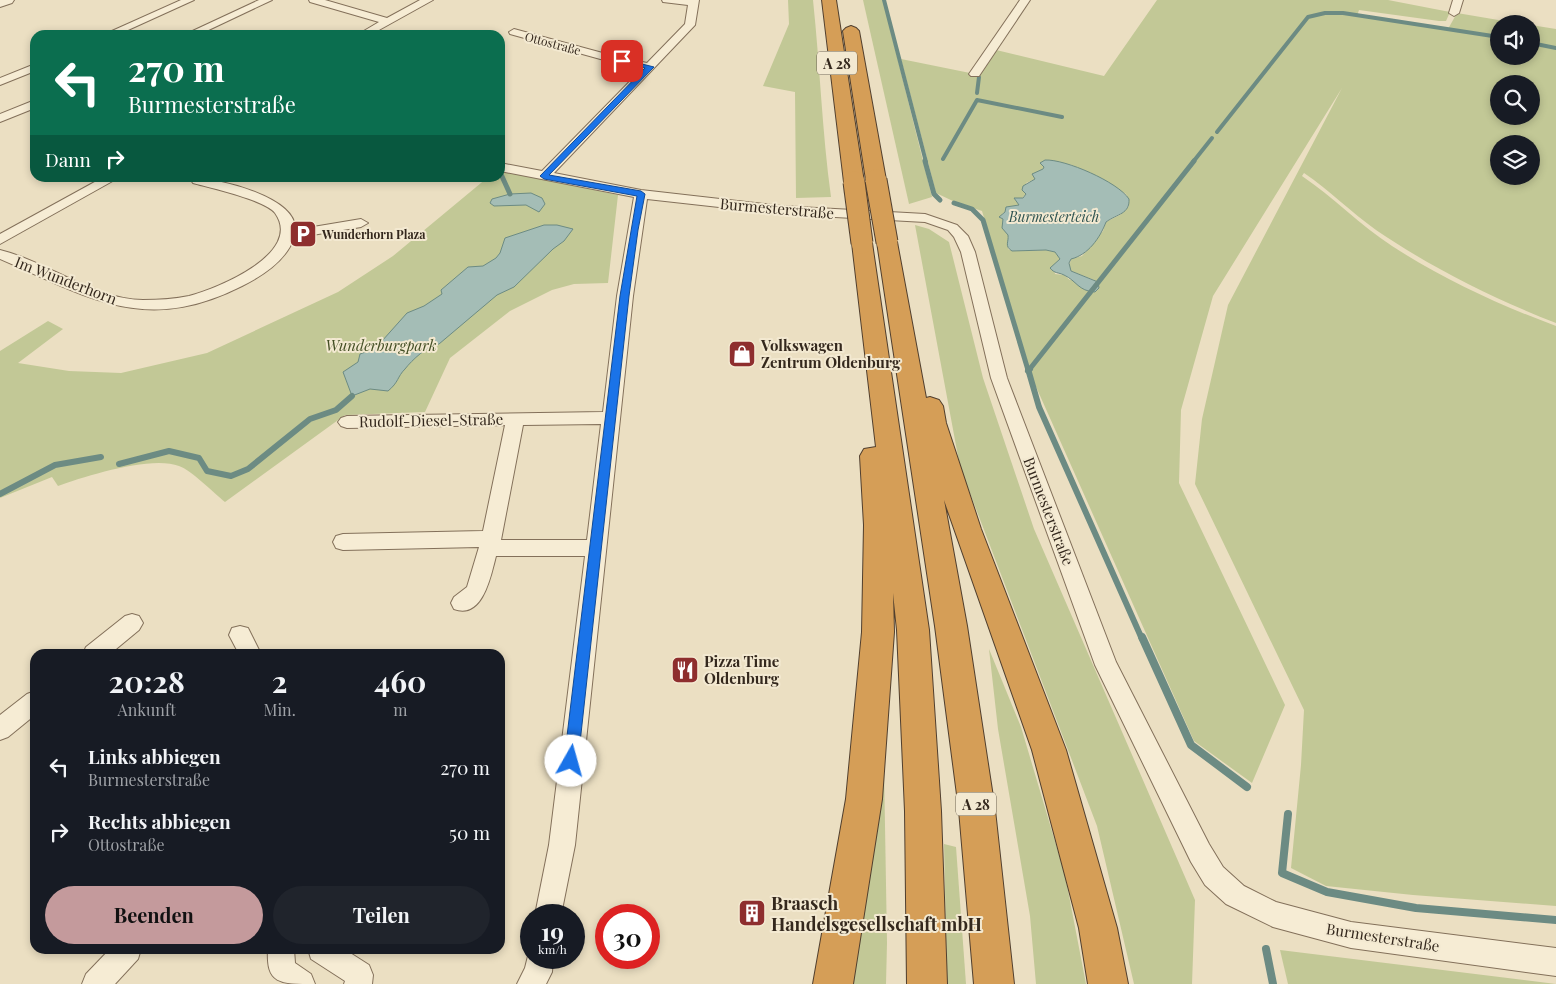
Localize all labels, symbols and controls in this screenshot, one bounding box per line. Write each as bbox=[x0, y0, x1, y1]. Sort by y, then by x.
map controls bbox=[1490, 15, 1540, 185]
button: sound bbox=[1490, 15, 1540, 65]
street label: Ottostraße bbox=[523, 28, 583, 58]
pin bbox=[601, 40, 643, 82]
text: 270 m bbox=[128, 44, 225, 91]
icon: arrive bbox=[608, 47, 636, 75]
icon: left bbox=[45, 50, 110, 115]
road number: A 28 bbox=[817, 52, 857, 74]
button: search bbox=[1490, 75, 1540, 125]
text: Burmesterstraße bbox=[128, 89, 296, 119]
button: layers bbox=[1490, 135, 1540, 185]
icon: right bbox=[101, 145, 129, 173]
text: Dann bbox=[45, 146, 91, 172]
street label: Burmesterstraße bbox=[719, 193, 835, 223]
water label: Burmesterteich bbox=[1008, 207, 1099, 226]
parking icon: Wunderhorn Plaza bbox=[288, 219, 318, 249]
place label: Wunderhorn Plaza bbox=[321, 226, 426, 242]
street label: Im Wunderhorn bbox=[12, 251, 120, 309]
park label: Wunderburgpark bbox=[326, 335, 437, 355]
place label: Volkswagen Zentrum Oldenburg bbox=[760, 335, 901, 372]
shop icon: Volkswagen Zentrum Oldenburg bbox=[727, 339, 757, 369]
street label: Rudolf-Diesel-Straße bbox=[359, 409, 503, 431]
street label: Burmesterstraße bbox=[1019, 454, 1079, 568]
place label: Pizza Time Oldenburg bbox=[704, 651, 780, 688]
restaurant icon: Pizza Time Oldenburg bbox=[670, 655, 700, 685]
text: 20:28 bbox=[109, 661, 185, 701]
text: 2 bbox=[272, 661, 287, 701]
text: 460 bbox=[374, 661, 426, 701]
text: Ankunft bbox=[118, 699, 176, 720]
text: Min. bbox=[263, 699, 296, 720]
text: m bbox=[393, 699, 407, 720]
position arrow bbox=[544, 734, 596, 786]
text: Links abbiegen bbox=[88, 743, 221, 769]
icon: left bbox=[45, 753, 73, 781]
text: 270 m bbox=[440, 754, 490, 780]
text: Burmesterstraße bbox=[88, 769, 210, 790]
road number: A 28 bbox=[956, 792, 996, 816]
text: Rechts abbiegen bbox=[88, 808, 231, 834]
icon: right bbox=[45, 818, 73, 846]
text: 50 m bbox=[449, 819, 490, 845]
text: Ottostraße bbox=[88, 834, 165, 855]
button: Beenden bbox=[45, 886, 263, 944]
button: Teilen bbox=[273, 886, 490, 944]
place label: Braasch Handelsgesellschaft mbH bbox=[771, 891, 982, 936]
building icon: Braasch Handelsgesellschaft mbH bbox=[737, 898, 767, 928]
speed limit sign: 30 bbox=[595, 904, 660, 969]
text: 19 bbox=[541, 914, 564, 947]
street label: Burmesterstraße bbox=[1325, 918, 1441, 956]
text: km/h bbox=[538, 941, 567, 957]

